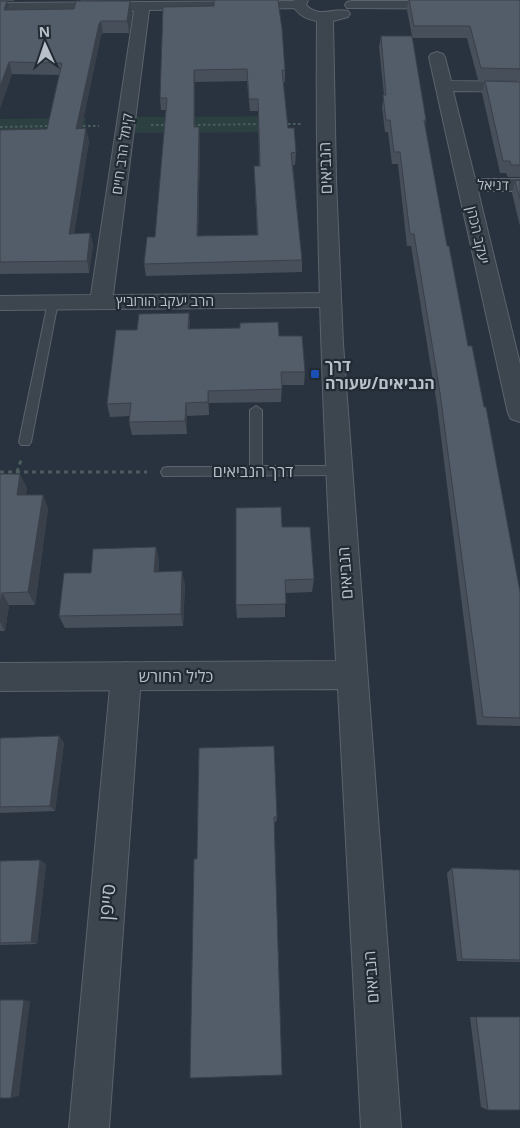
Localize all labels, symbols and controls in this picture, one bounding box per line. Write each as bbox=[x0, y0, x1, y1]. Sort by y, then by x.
north arrow bbox=[20, 20, 70, 70]
text: N bbox=[38, 22, 50, 41]
street label: קימל הרב חיים bbox=[106, 112, 137, 196]
street label: הנביאים bbox=[313, 141, 337, 195]
street label: דניאל bbox=[477, 175, 509, 194]
street label: יעקב הכהן bbox=[463, 204, 494, 266]
street label: הרב יעקב הורוביץ bbox=[116, 291, 214, 310]
place label: דרך הנביאים/שעורה bbox=[325, 354, 435, 394]
marker: דרך הנביאים/שעורה bbox=[309, 368, 321, 380]
street label: דרך הנביאים bbox=[213, 460, 293, 482]
street label: הנביאים bbox=[332, 546, 358, 600]
street label: כליל החורש bbox=[139, 665, 213, 687]
street label: סייפן bbox=[92, 883, 122, 921]
street label: הנביאים bbox=[358, 950, 384, 1004]

